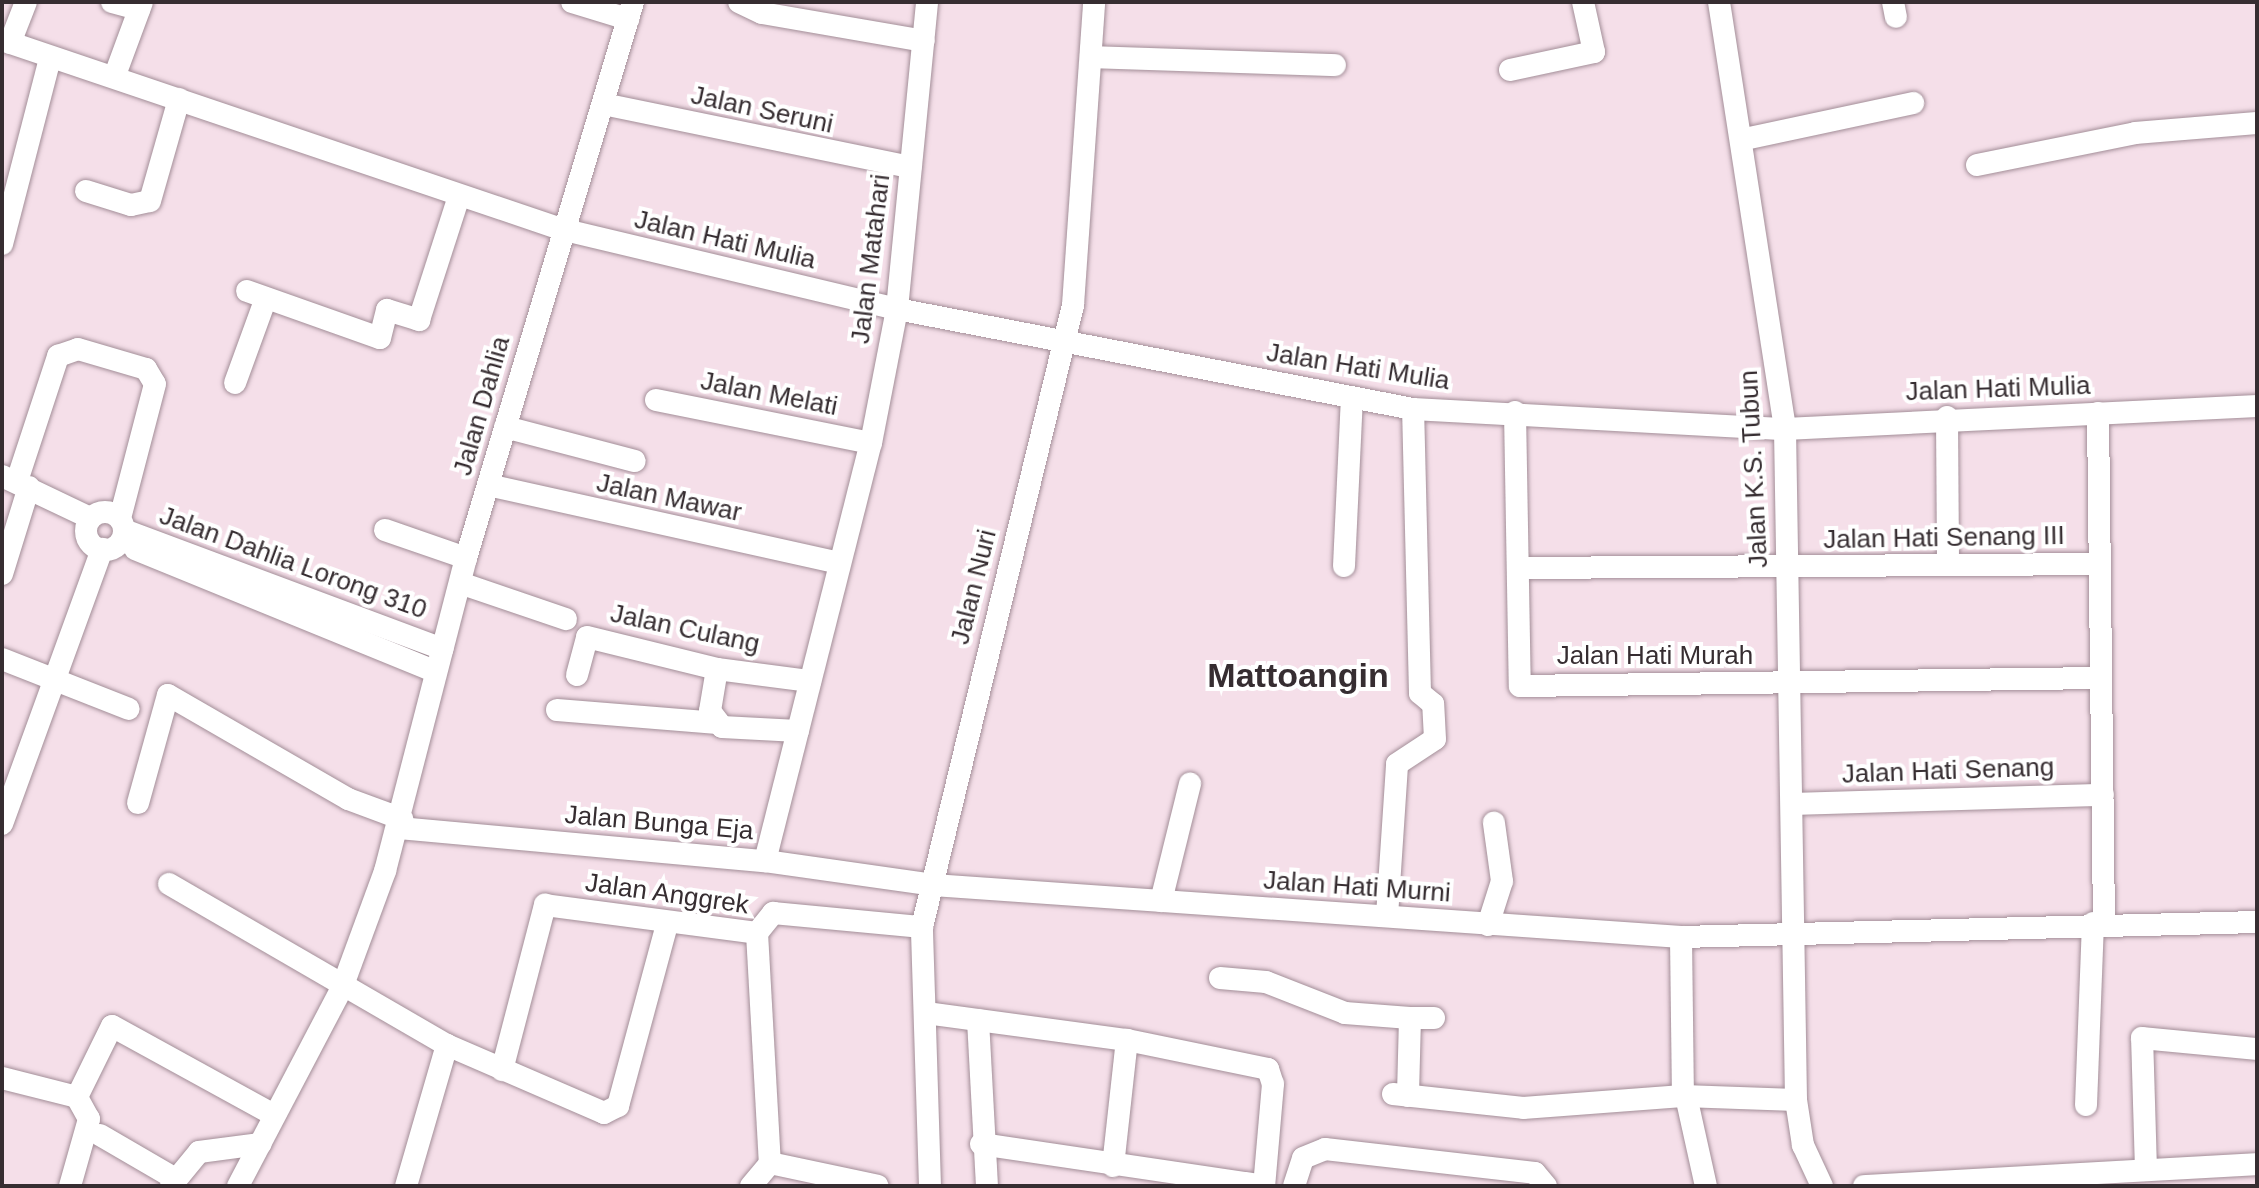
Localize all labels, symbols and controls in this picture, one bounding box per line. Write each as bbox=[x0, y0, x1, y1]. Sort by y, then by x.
street label: Jalan Seruni bbox=[688, 80, 836, 140]
street label: Jalan Matahari bbox=[845, 172, 897, 346]
street label: Jalan Hati Mulia bbox=[631, 204, 819, 276]
street label: Jalan Dahlia bbox=[447, 333, 517, 479]
street label: Jalan Hati Mulia bbox=[1264, 337, 1452, 397]
street label: Jalan Melati bbox=[698, 365, 840, 423]
street label: Jalan K.S. Tubun bbox=[1733, 369, 1775, 569]
street label: Jalan Hati Mulia bbox=[1905, 370, 2091, 408]
street label: Jalan Mawar bbox=[594, 467, 744, 529]
street label: Jalan Dahlia Lorong 310 bbox=[155, 500, 431, 626]
street label: Jalan Hati Senang III bbox=[1823, 520, 2065, 556]
street label: Jalan Nuri bbox=[945, 526, 1003, 648]
street label: Jalan Culang bbox=[608, 598, 762, 660]
street label: Jalan Hati Murah bbox=[1557, 640, 1753, 672]
district label: Mattoangin bbox=[1207, 656, 1389, 696]
street label: Jalan Hati Senang bbox=[1841, 752, 2055, 790]
street label: Jalan Bunga Eja bbox=[563, 799, 755, 847]
street label: Jalan Hati Murni bbox=[1262, 865, 1452, 909]
street label: Jalan Anggrek bbox=[583, 867, 751, 921]

